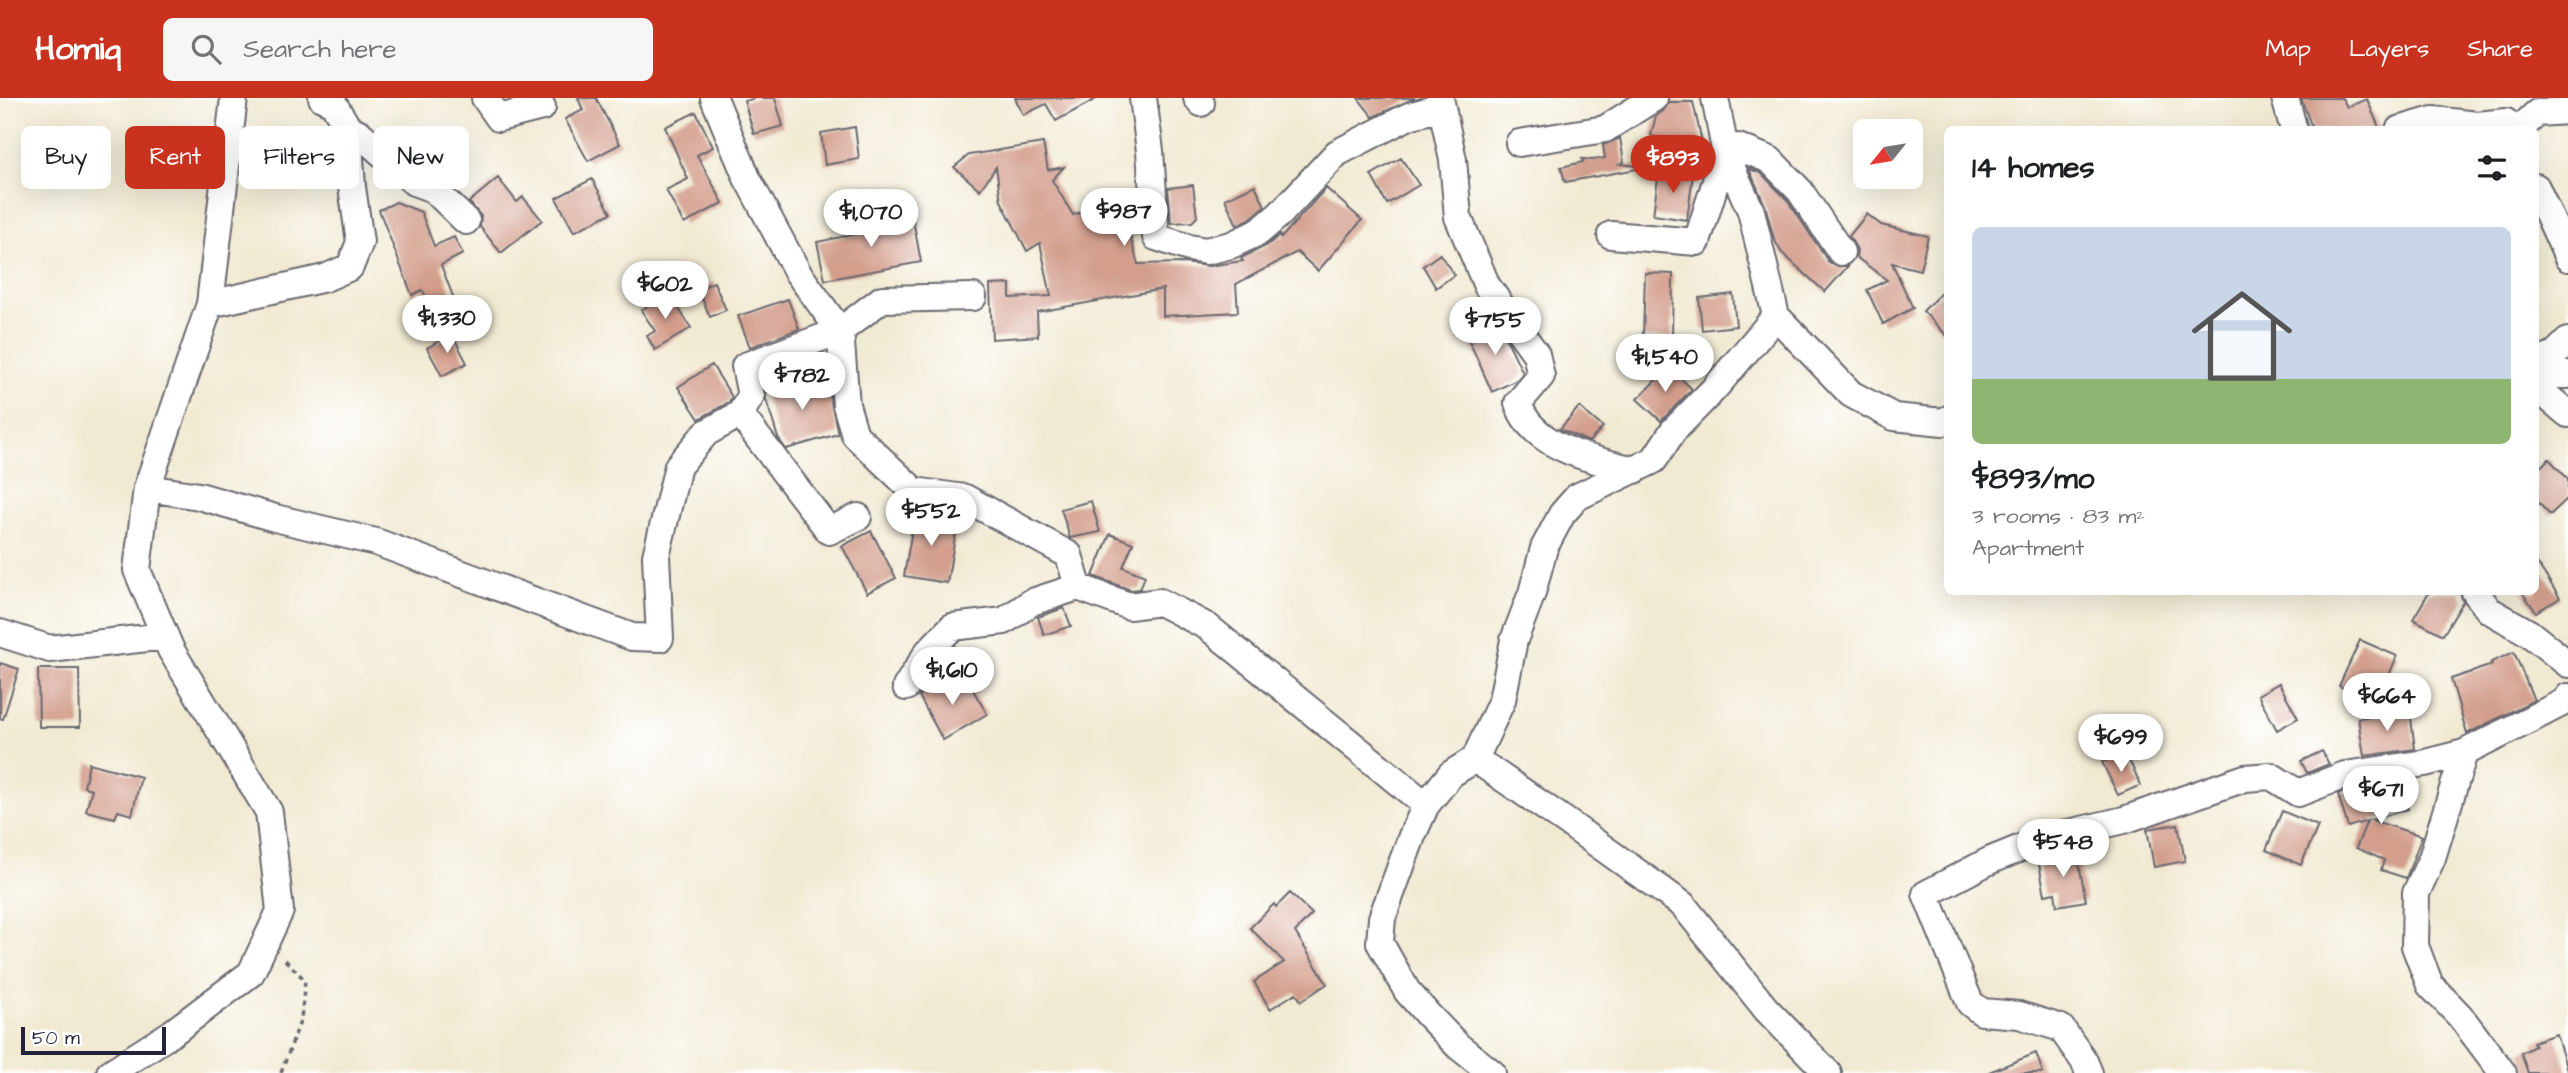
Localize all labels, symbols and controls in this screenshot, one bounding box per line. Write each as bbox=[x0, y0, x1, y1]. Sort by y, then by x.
search box bbox=[163, 18, 653, 81]
text: Homiq bbox=[35, 26, 121, 72]
icon: search bbox=[187, 30, 225, 68]
text: Search here bbox=[243, 31, 397, 67]
text: Map bbox=[2266, 32, 2311, 66]
text: Layers bbox=[2349, 32, 2429, 66]
text: Share bbox=[2467, 32, 2533, 66]
north arrow bbox=[1853, 119, 1923, 189]
map controls bbox=[1853, 119, 1923, 189]
chip: Buy bbox=[21, 126, 111, 189]
chip: Rent bbox=[125, 126, 225, 189]
chip: Filters bbox=[239, 126, 359, 189]
chip: New bbox=[373, 126, 469, 189]
pin: $893 bbox=[1632, 136, 1714, 195]
text: $893 bbox=[1647, 142, 1699, 174]
text: 14 homes bbox=[1972, 147, 2095, 189]
icon: filters bbox=[2473, 149, 2511, 187]
pin: $987 bbox=[1083, 188, 1165, 248]
pin: $1,070 bbox=[814, 190, 928, 249]
text: $987 bbox=[1097, 195, 1151, 227]
text: $1,070 bbox=[839, 196, 903, 228]
pin: $602 bbox=[624, 262, 706, 321]
text: $602 bbox=[638, 268, 692, 300]
icon: home bbox=[2179, 273, 2305, 399]
pin: $1,330 bbox=[390, 296, 504, 355]
pin: $755 bbox=[1454, 298, 1536, 357]
text: $1,330 bbox=[418, 302, 476, 334]
text: $755 bbox=[1465, 304, 1525, 336]
pin: $1,540 bbox=[1608, 334, 1722, 394]
text: $1,540 bbox=[1632, 341, 1698, 373]
pin: $782 bbox=[761, 352, 843, 412]
text: $782 bbox=[774, 359, 830, 391]
text: $893/mo bbox=[1972, 458, 2094, 500]
pin: $552 bbox=[890, 489, 972, 548]
text: $552 bbox=[902, 495, 960, 527]
text: 3 rooms · 83 m² bbox=[1972, 500, 2145, 532]
text: Apartment bbox=[1972, 532, 2084, 564]
pin: $1,610 bbox=[895, 648, 1009, 707]
text: $1,610 bbox=[926, 654, 978, 686]
pin: $664 bbox=[2346, 674, 2428, 733]
text: $664 bbox=[2358, 680, 2416, 712]
pin: $699 bbox=[2080, 714, 2162, 774]
text: $699 bbox=[2094, 721, 2148, 753]
pin: $671 bbox=[2340, 766, 2422, 826]
text: $671 bbox=[2359, 773, 2403, 805]
pin: $548 bbox=[2022, 820, 2104, 879]
text: $548 bbox=[2033, 826, 2093, 858]
scale bar bbox=[21, 1024, 166, 1056]
text: 50 m bbox=[32, 1025, 80, 1052]

